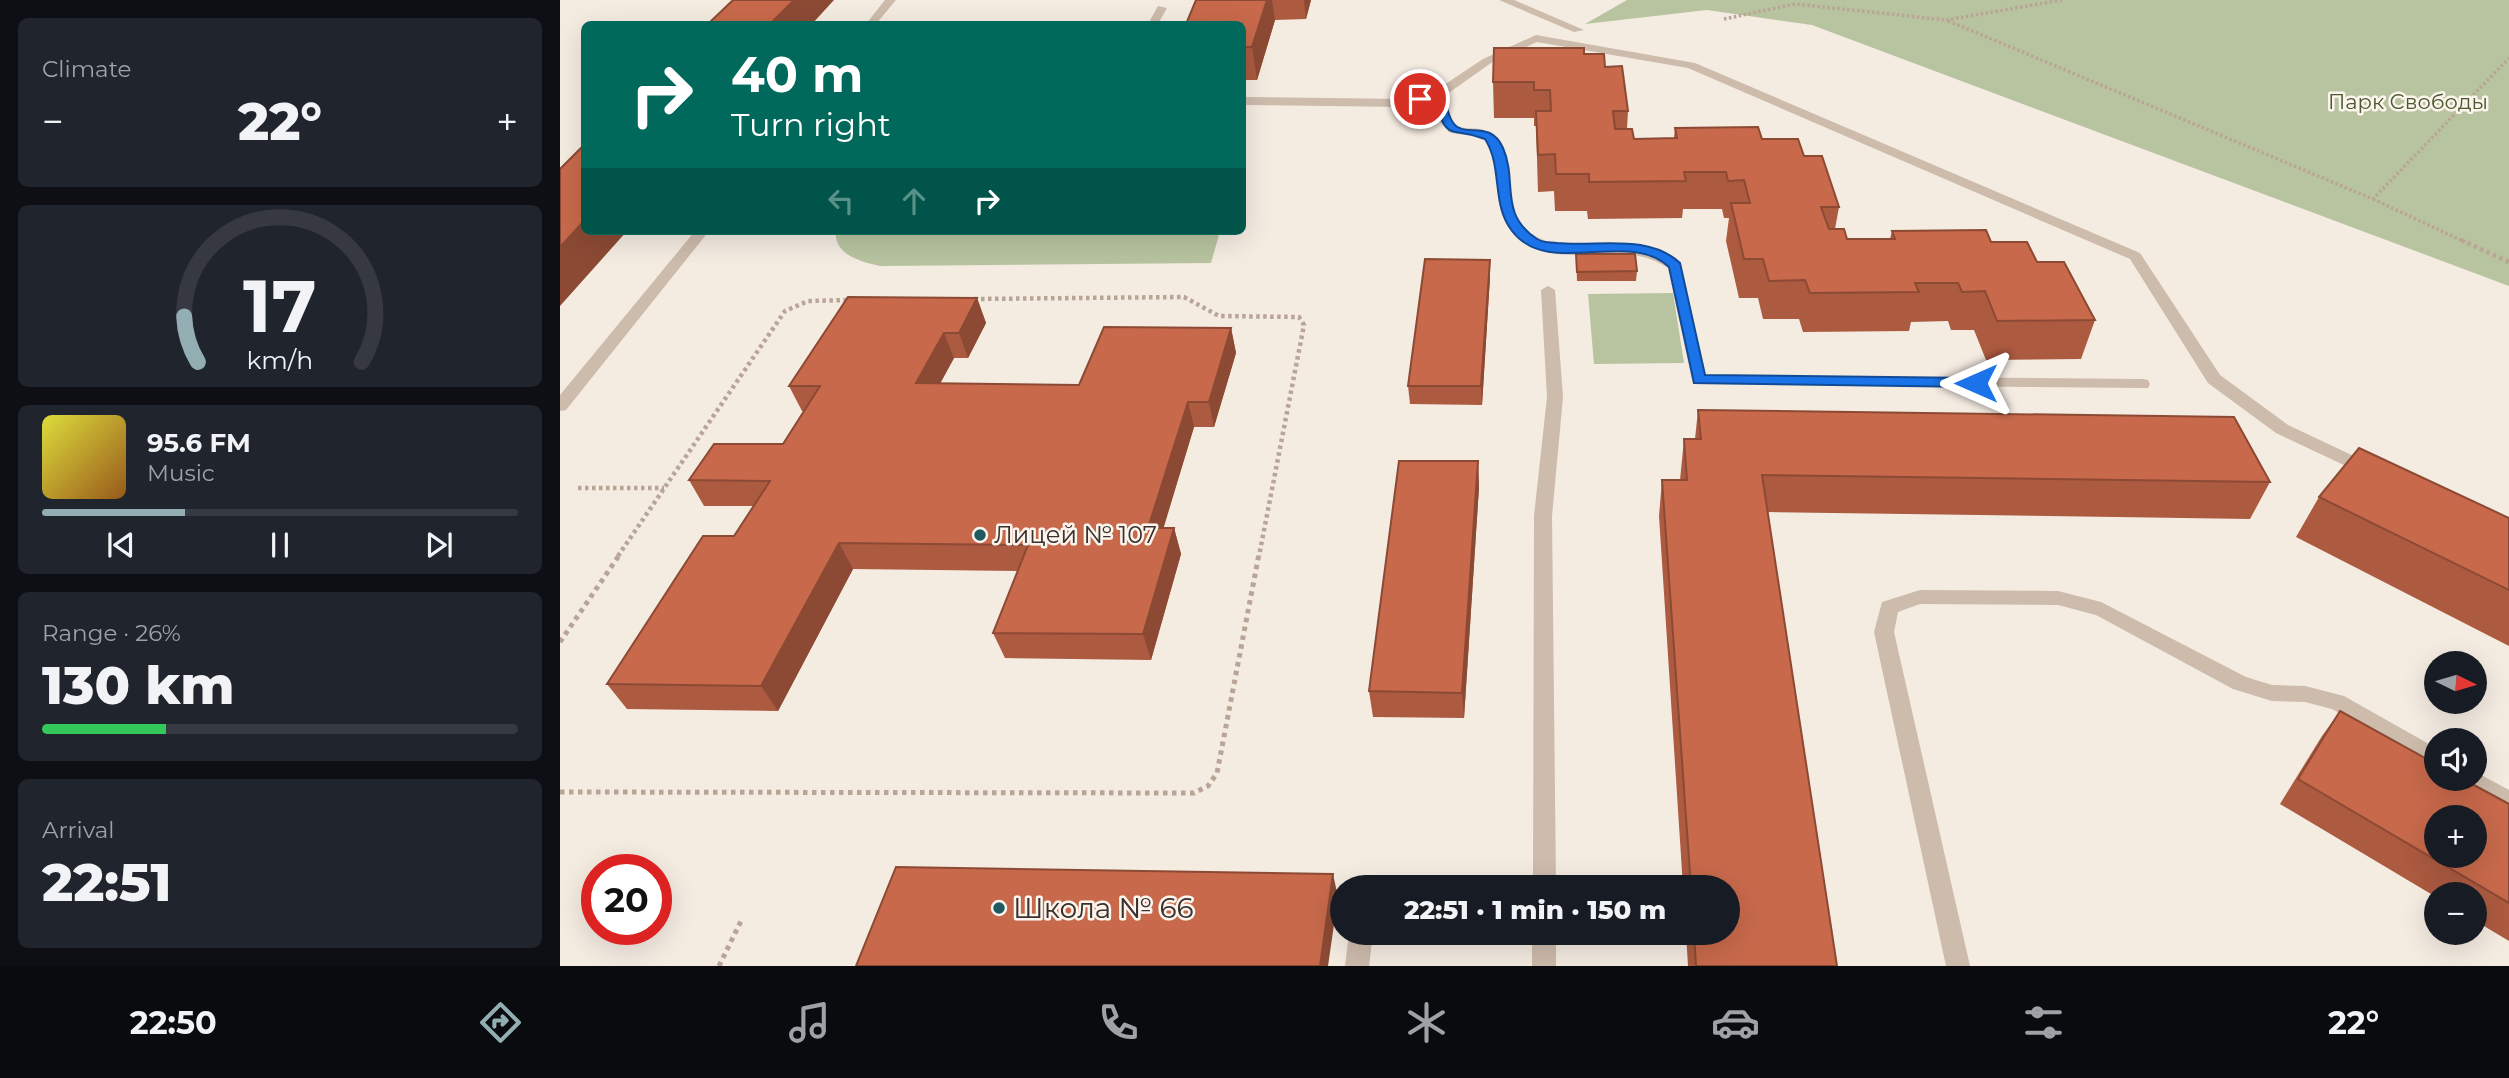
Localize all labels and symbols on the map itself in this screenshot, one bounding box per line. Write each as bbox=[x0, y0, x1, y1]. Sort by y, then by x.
pin bbox=[1390, 69, 1450, 129]
park label: Парк Свободы bbox=[2328, 89, 2488, 114]
position arrow bbox=[1939, 346, 2013, 420]
place label: Лицей № 107 bbox=[994, 520, 1157, 549]
marker: Лицей № 107 bbox=[972, 527, 988, 543]
north arrow bbox=[2424, 651, 2487, 714]
speed limit sign: 20 bbox=[581, 854, 672, 945]
place label: Школа № 66 bbox=[1013, 891, 1194, 925]
marker: Школа № 66 bbox=[991, 900, 1007, 916]

